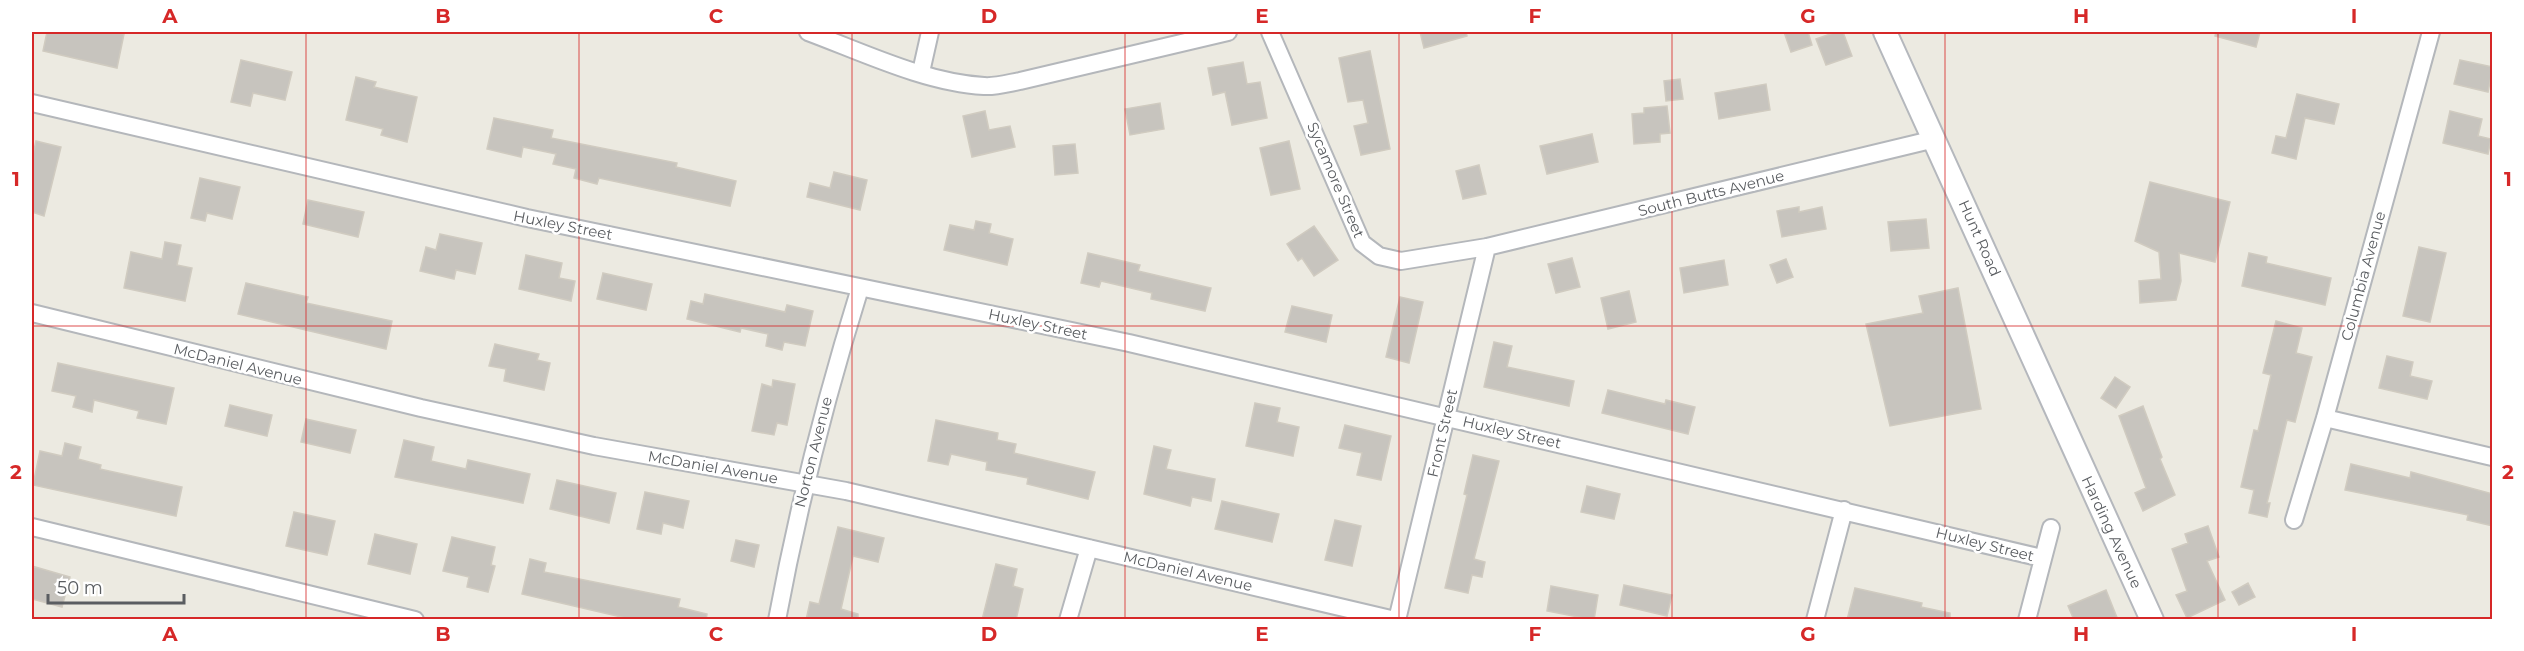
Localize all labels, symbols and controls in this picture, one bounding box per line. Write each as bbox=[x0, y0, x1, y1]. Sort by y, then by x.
text: A bbox=[161, 4, 178, 28]
text: B bbox=[435, 4, 451, 28]
text: C bbox=[709, 4, 724, 28]
text: D bbox=[981, 4, 997, 28]
text: E bbox=[1255, 4, 1269, 28]
text: F bbox=[1529, 4, 1542, 28]
text: G bbox=[1800, 4, 1816, 28]
text: H bbox=[2073, 4, 2089, 28]
text: I bbox=[2351, 4, 2357, 28]
street label: Sycamore Street bbox=[1303, 119, 1369, 241]
street label: South Butts Avenue bbox=[1636, 166, 1786, 220]
text: 1 bbox=[12, 167, 20, 191]
text: 1 bbox=[2504, 167, 2512, 191]
street label: Hunt Road bbox=[1955, 197, 2005, 279]
street label: Huxley Street bbox=[512, 206, 614, 244]
street label: Columbia Avenue bbox=[2337, 209, 2389, 343]
street label: Huxley Street bbox=[987, 304, 1089, 344]
street label: McDaniel Avenue bbox=[172, 339, 304, 389]
street label: Front Street bbox=[1423, 387, 1461, 479]
street label: Norton Avenue bbox=[790, 395, 836, 509]
street label: Huxley Street bbox=[1461, 411, 1563, 453]
street label: McDaniel Avenue bbox=[646, 446, 780, 488]
text: 2 bbox=[10, 460, 22, 484]
text: 2 bbox=[2502, 460, 2514, 484]
street label: Harding Avenue bbox=[2078, 473, 2146, 591]
street label: Huxley Street bbox=[1934, 523, 2036, 565]
street label: McDaniel Avenue bbox=[1122, 547, 1254, 595]
scale bar bbox=[48, 567, 184, 605]
text: 50 m bbox=[57, 577, 103, 599]
text: A bbox=[161, 622, 178, 646]
text: B bbox=[435, 622, 451, 646]
text: C bbox=[709, 622, 724, 646]
text: D bbox=[981, 622, 997, 646]
text: E bbox=[1255, 622, 1269, 646]
text: F bbox=[1529, 622, 1542, 646]
text: G bbox=[1800, 622, 1816, 646]
text: H bbox=[2073, 622, 2089, 646]
text: I bbox=[2351, 622, 2357, 646]

